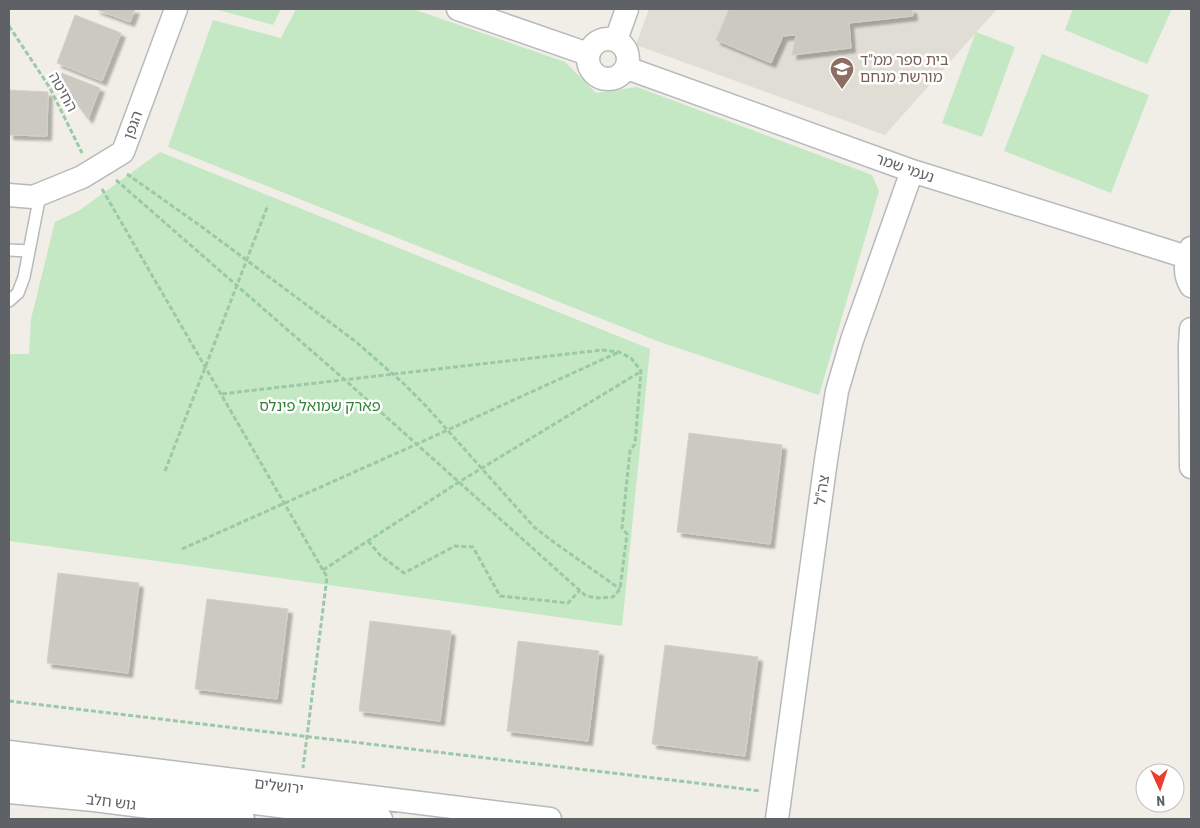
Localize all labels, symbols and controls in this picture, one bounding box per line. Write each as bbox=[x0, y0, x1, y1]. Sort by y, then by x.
place label: בית ספר ממ"ד מורשת מנחם bbox=[860, 51, 949, 86]
school or university icon: בית ספר ממ"ד מורשת מנחם bbox=[829, 56, 855, 90]
street label: החיטה bbox=[45, 69, 81, 115]
street label: הגפן bbox=[120, 108, 146, 142]
street label: נעמי שמר bbox=[873, 150, 937, 186]
park label: פארק שמואל פינלס bbox=[259, 397, 381, 415]
street label: צה"ל bbox=[811, 474, 833, 506]
north arrow bbox=[1135, 763, 1185, 813]
street label: ירושלים bbox=[253, 774, 305, 798]
street label: גוש חלב bbox=[85, 790, 137, 814]
text: N bbox=[1156, 793, 1165, 809]

